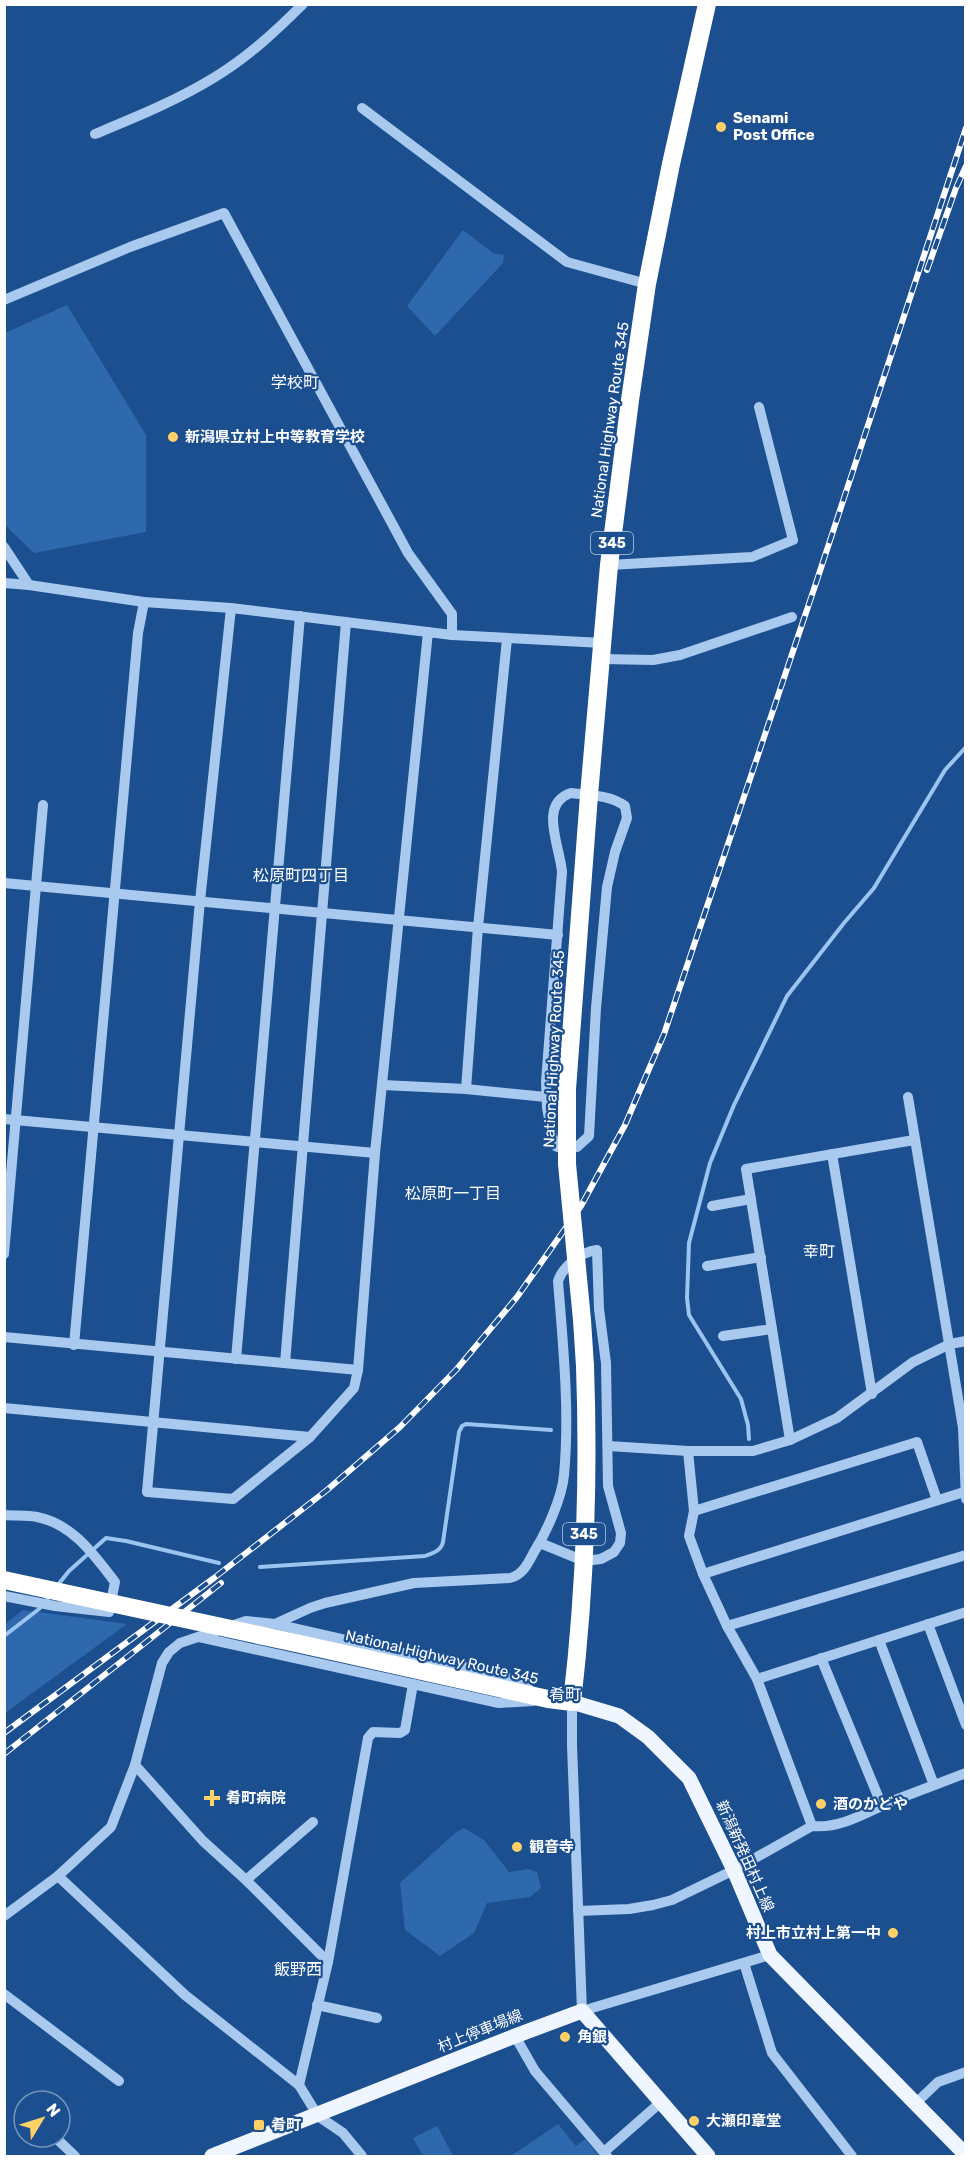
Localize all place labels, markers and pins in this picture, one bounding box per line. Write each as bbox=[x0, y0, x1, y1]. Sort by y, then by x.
place label: Senami Post Office bbox=[733, 109, 815, 144]
marker: Senami Post Office bbox=[714, 120, 728, 134]
place label: 新潟県立村上中等教育学校 bbox=[185, 428, 365, 446]
marker: 新潟県立村上中等教育学校 bbox=[166, 430, 180, 444]
marker: 肴町病院 bbox=[203, 1789, 221, 1807]
place label: 肴町病院 bbox=[226, 1789, 286, 1807]
place label: 酒のかどや bbox=[833, 1795, 908, 1813]
marker: 酒のかどや bbox=[814, 1797, 828, 1811]
place label: 観音寺 bbox=[529, 1838, 574, 1856]
marker: 観音寺 bbox=[510, 1840, 524, 1854]
place label: 村上市立村上第一中 bbox=[746, 1924, 881, 1942]
marker: 村上市立村上第一中 bbox=[886, 1926, 900, 1940]
place label: 角銀 bbox=[577, 2028, 607, 2046]
marker: 角銀 bbox=[558, 2030, 572, 2044]
place label: 大瀬印章堂 bbox=[706, 2112, 781, 2130]
marker: 大瀬印章堂 bbox=[687, 2114, 701, 2128]
place label: 肴町 bbox=[271, 2116, 301, 2134]
marker: 肴町 bbox=[252, 2118, 266, 2132]

